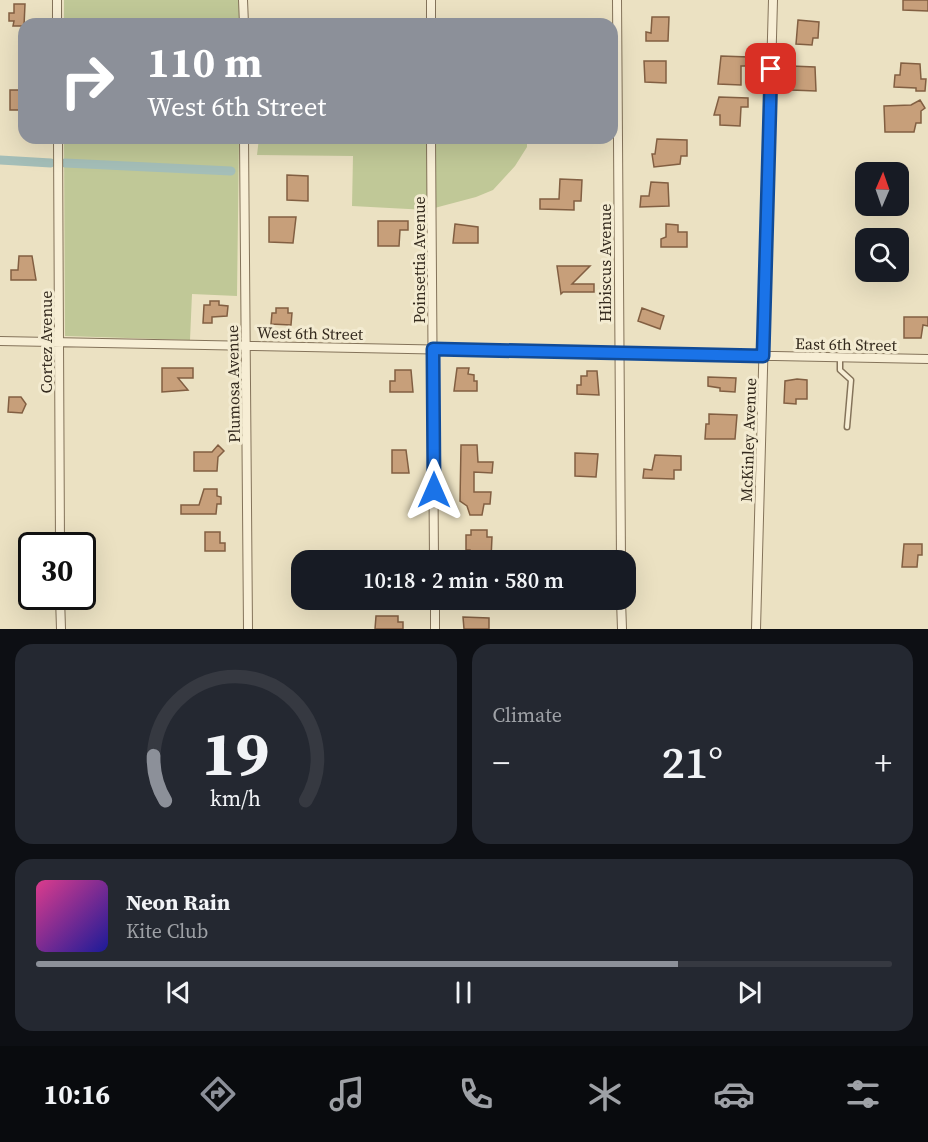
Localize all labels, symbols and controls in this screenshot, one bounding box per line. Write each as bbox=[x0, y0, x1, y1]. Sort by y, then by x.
text: 110 m bbox=[147, 33, 262, 91]
icon: right bbox=[48, 42, 126, 120]
pin bbox=[745, 43, 796, 94]
icon: arrive bbox=[754, 52, 787, 85]
text: West 6th Street bbox=[147, 88, 326, 125]
north arrow bbox=[855, 162, 909, 216]
map controls bbox=[855, 162, 909, 282]
street label: Poinsettia Avenue bbox=[408, 196, 430, 324]
street label: Hibiscus Avenue bbox=[594, 204, 616, 322]
button: search bbox=[855, 228, 909, 282]
street label: Cortez Avenue bbox=[35, 291, 57, 393]
street label: West 6th Street bbox=[257, 321, 364, 345]
street label: Plumosa Avenue bbox=[221, 325, 245, 443]
street label: East 6th Street bbox=[795, 332, 898, 356]
street label: McKinley Avenue bbox=[735, 378, 761, 502]
position arrow bbox=[402, 458, 466, 522]
speed limit sign: 30 bbox=[18, 532, 96, 610]
text: 10:18 · 2 min · 580 m bbox=[363, 565, 564, 595]
text: Climate bbox=[493, 701, 562, 729]
text: 19 bbox=[202, 710, 270, 796]
text: 21° bbox=[661, 731, 723, 793]
text: − bbox=[493, 740, 510, 785]
text: + bbox=[875, 740, 892, 785]
text: km/h bbox=[210, 784, 261, 813]
text: Neon Rain bbox=[126, 887, 230, 917]
text: Kite Club bbox=[126, 917, 208, 945]
icon: previous bbox=[162, 976, 195, 1009]
icon: pause bbox=[447, 976, 480, 1009]
icon: next bbox=[733, 976, 766, 1009]
icon: directions bbox=[197, 1073, 239, 1115]
icon: music bbox=[326, 1073, 368, 1115]
icon: phone bbox=[455, 1073, 497, 1115]
icon: climate bbox=[584, 1073, 626, 1115]
icon: car bbox=[713, 1073, 755, 1115]
icon: filters bbox=[842, 1073, 884, 1115]
text: 10:16 bbox=[44, 1076, 110, 1113]

